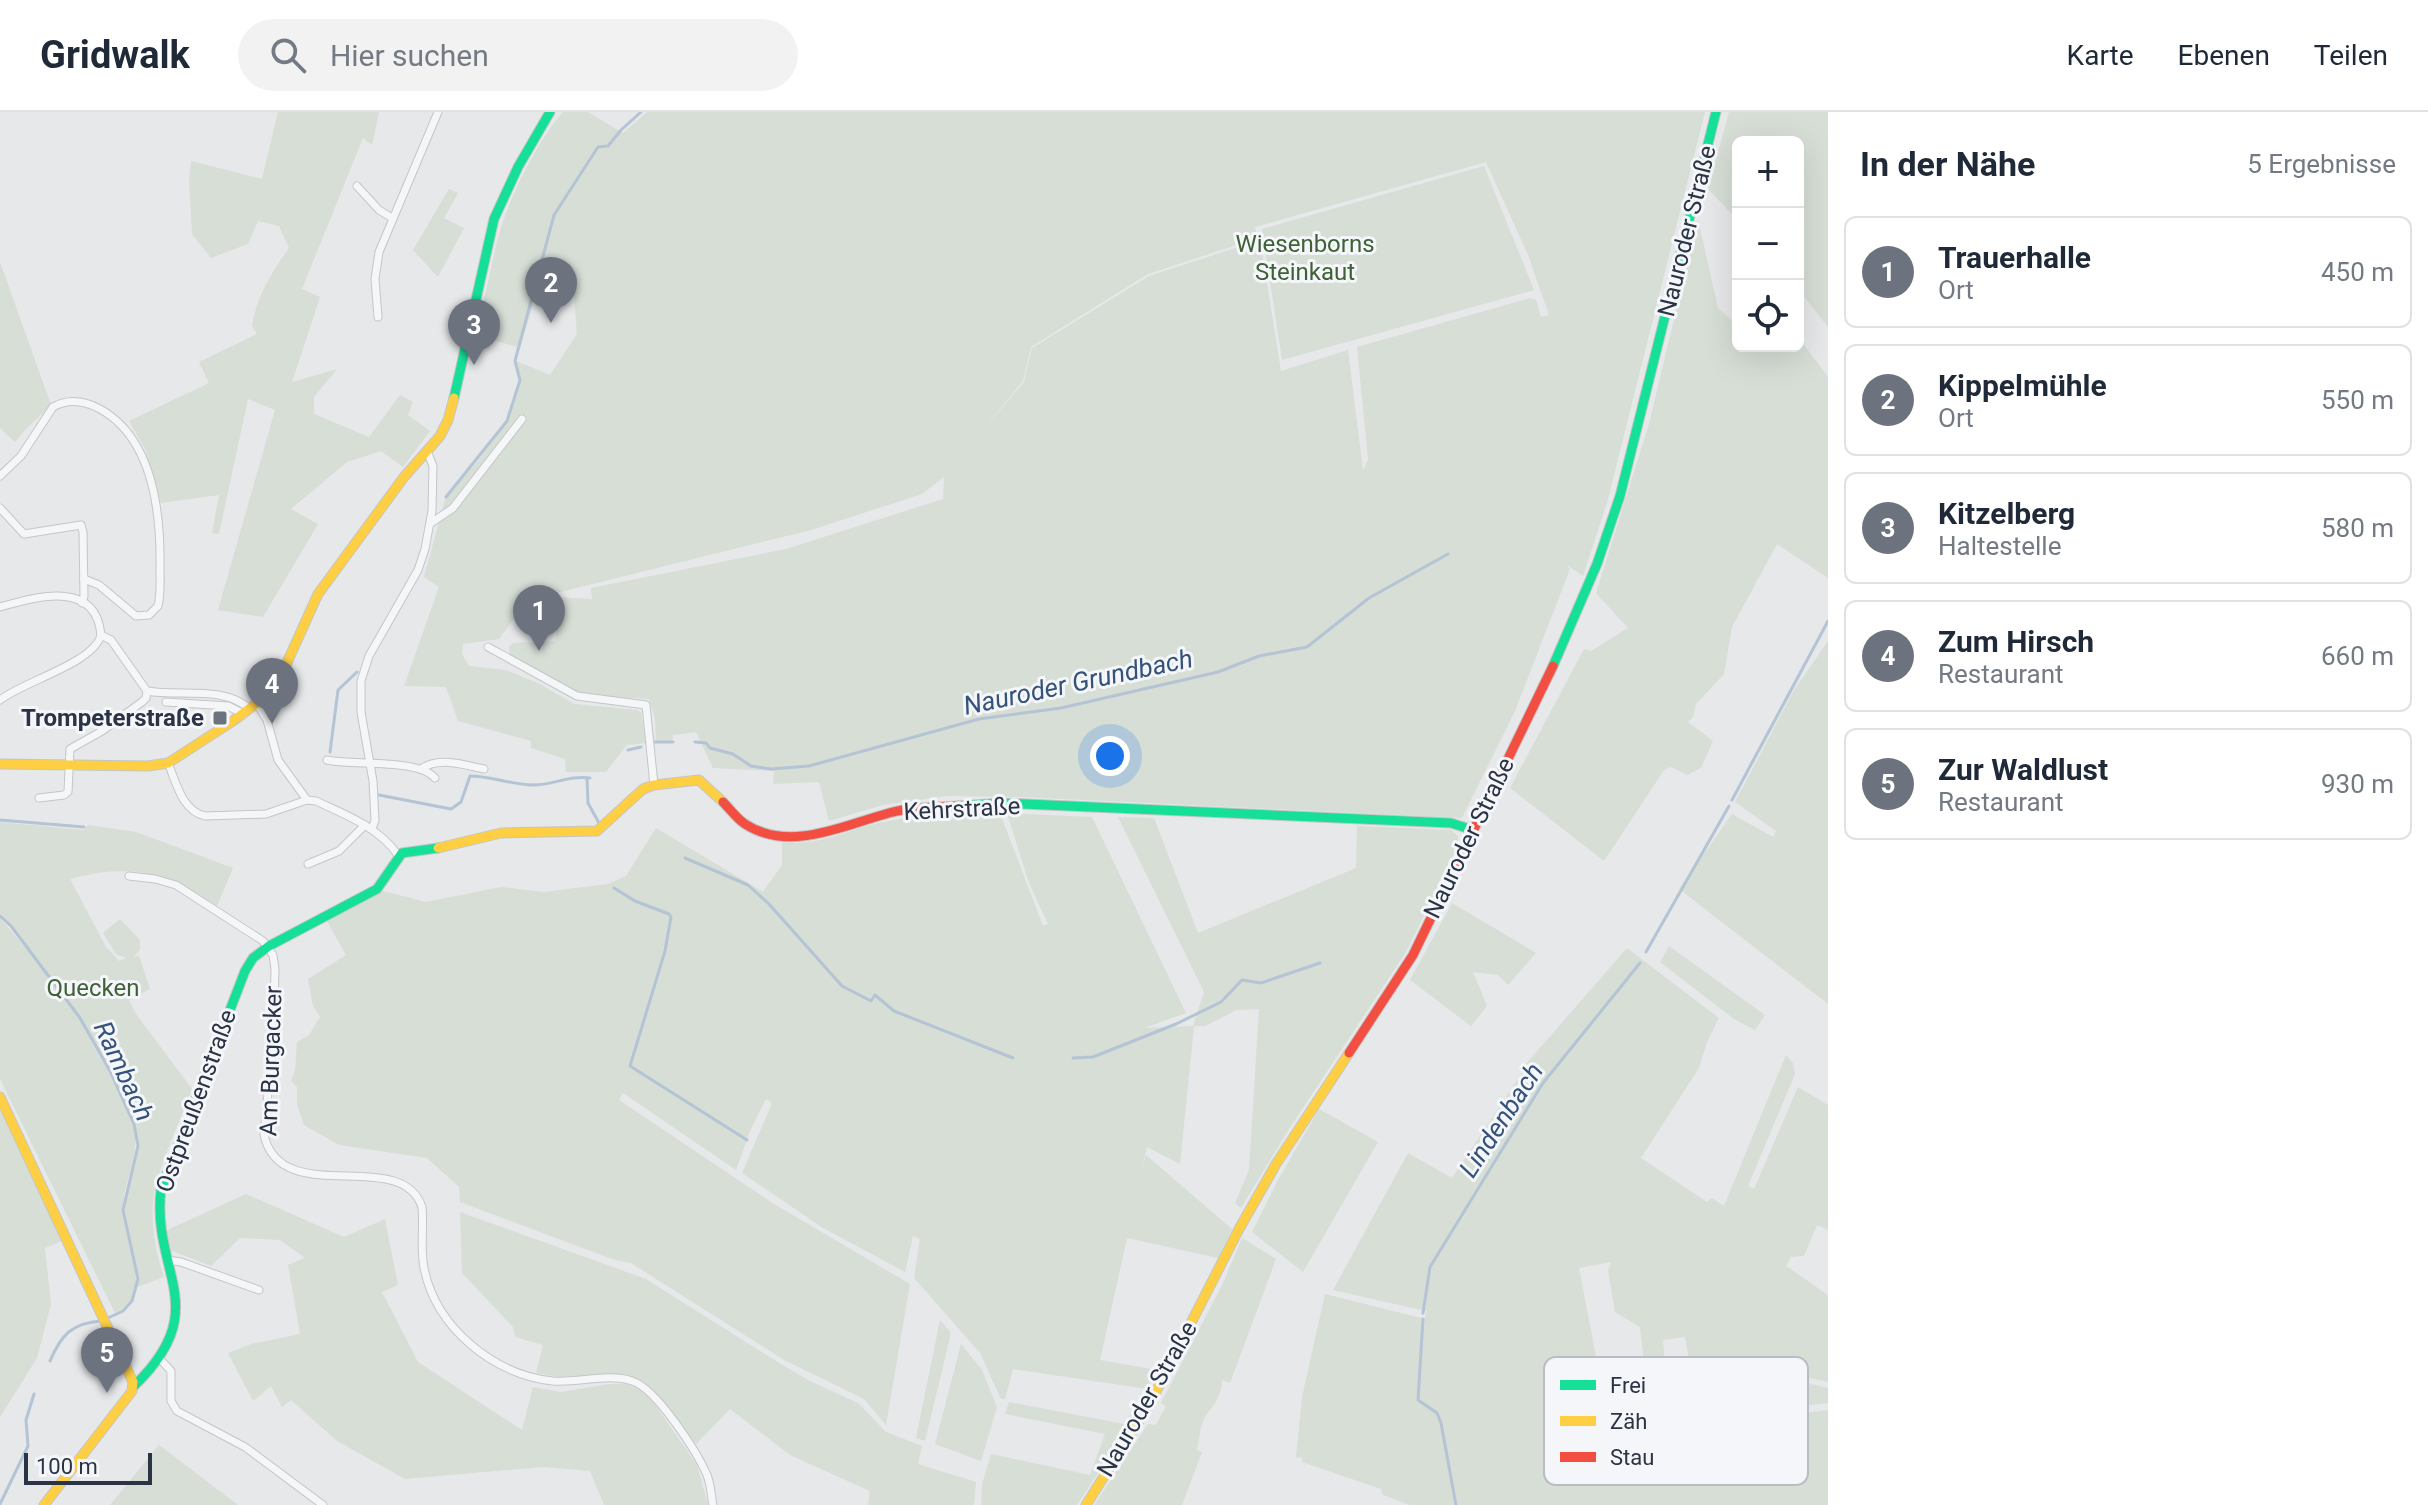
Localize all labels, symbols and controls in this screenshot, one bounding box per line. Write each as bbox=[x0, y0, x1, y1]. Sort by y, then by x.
search box bbox=[238, 19, 798, 91]
text: Gridwalk bbox=[40, 33, 190, 77]
icon: search bbox=[266, 33, 310, 77]
text: Hier suchen bbox=[330, 38, 489, 73]
text: Karte bbox=[2067, 39, 2134, 72]
text: Ebenen bbox=[2178, 39, 2270, 72]
text: Teilen bbox=[2314, 39, 2388, 72]
map controls bbox=[1732, 136, 1804, 352]
button: + bbox=[1732, 136, 1804, 208]
street label: Nauroder Straße bbox=[1652, 143, 1722, 319]
text: In der Nähe bbox=[1860, 144, 2035, 184]
text: 5 Ergebnisse bbox=[2247, 149, 2396, 179]
button: − bbox=[1732, 208, 1804, 280]
park label: Wiesenborns Steinkaut bbox=[1235, 230, 1375, 286]
text: Trauerhalle bbox=[1938, 240, 2091, 275]
pin: 2 bbox=[525, 257, 577, 323]
text: 1 bbox=[1881, 257, 1895, 287]
text: 450 m bbox=[2321, 257, 2394, 287]
text: Ort bbox=[1938, 275, 1974, 305]
button: locate bbox=[1732, 280, 1804, 352]
pin: 3 bbox=[448, 299, 500, 365]
text: Kippelmühle bbox=[1938, 368, 2107, 403]
text: 2 bbox=[1881, 385, 1895, 415]
text: 550 m bbox=[2321, 385, 2394, 415]
text: Ort bbox=[1938, 403, 1974, 433]
text: Kitzelberg bbox=[1938, 496, 2075, 531]
text: 3 bbox=[1881, 513, 1895, 543]
text: 580 m bbox=[2321, 513, 2394, 543]
text: Haltestelle bbox=[1938, 531, 2061, 561]
pin: 1 bbox=[513, 585, 565, 651]
text: Zum Hirsch bbox=[1938, 624, 2094, 659]
text: 4 bbox=[1881, 641, 1895, 671]
text: 660 m bbox=[2321, 641, 2394, 671]
water label: Nauroder Grundbach bbox=[961, 643, 1195, 721]
pin: 4 bbox=[246, 658, 298, 724]
text: Restaurant bbox=[1938, 659, 2064, 689]
place label: Trompeterstraße bbox=[21, 704, 204, 732]
marker: Trompeterstraße bbox=[211, 709, 229, 727]
your location bbox=[1090, 736, 1130, 776]
text: Zur Waldlust bbox=[1938, 752, 2108, 787]
street label: Nauroder Straße bbox=[1418, 753, 1520, 923]
text: 5 bbox=[1881, 769, 1895, 799]
text: 930 m bbox=[2321, 769, 2394, 799]
text: Restaurant bbox=[1938, 787, 2064, 817]
street label: Kehrstraße bbox=[903, 792, 1021, 826]
park label: Quecken bbox=[47, 974, 139, 1002]
street label: Am Burgacker bbox=[254, 985, 288, 1137]
street label: Ostpreußenstraße bbox=[150, 1006, 242, 1196]
water label: Rambach bbox=[88, 1016, 160, 1126]
water label: Lindenbach bbox=[1453, 1057, 1549, 1183]
street label: Nauroder Straße bbox=[1091, 1316, 1203, 1482]
pin: 5 bbox=[81, 1327, 133, 1393]
legend bbox=[1544, 1357, 1808, 1485]
text: Frei bbox=[1610, 1373, 1646, 1398]
text: Zäh bbox=[1610, 1409, 1647, 1434]
text: Stau bbox=[1610, 1445, 1654, 1470]
scale bar bbox=[24, 1449, 152, 1485]
text: 100 m bbox=[36, 1454, 98, 1479]

